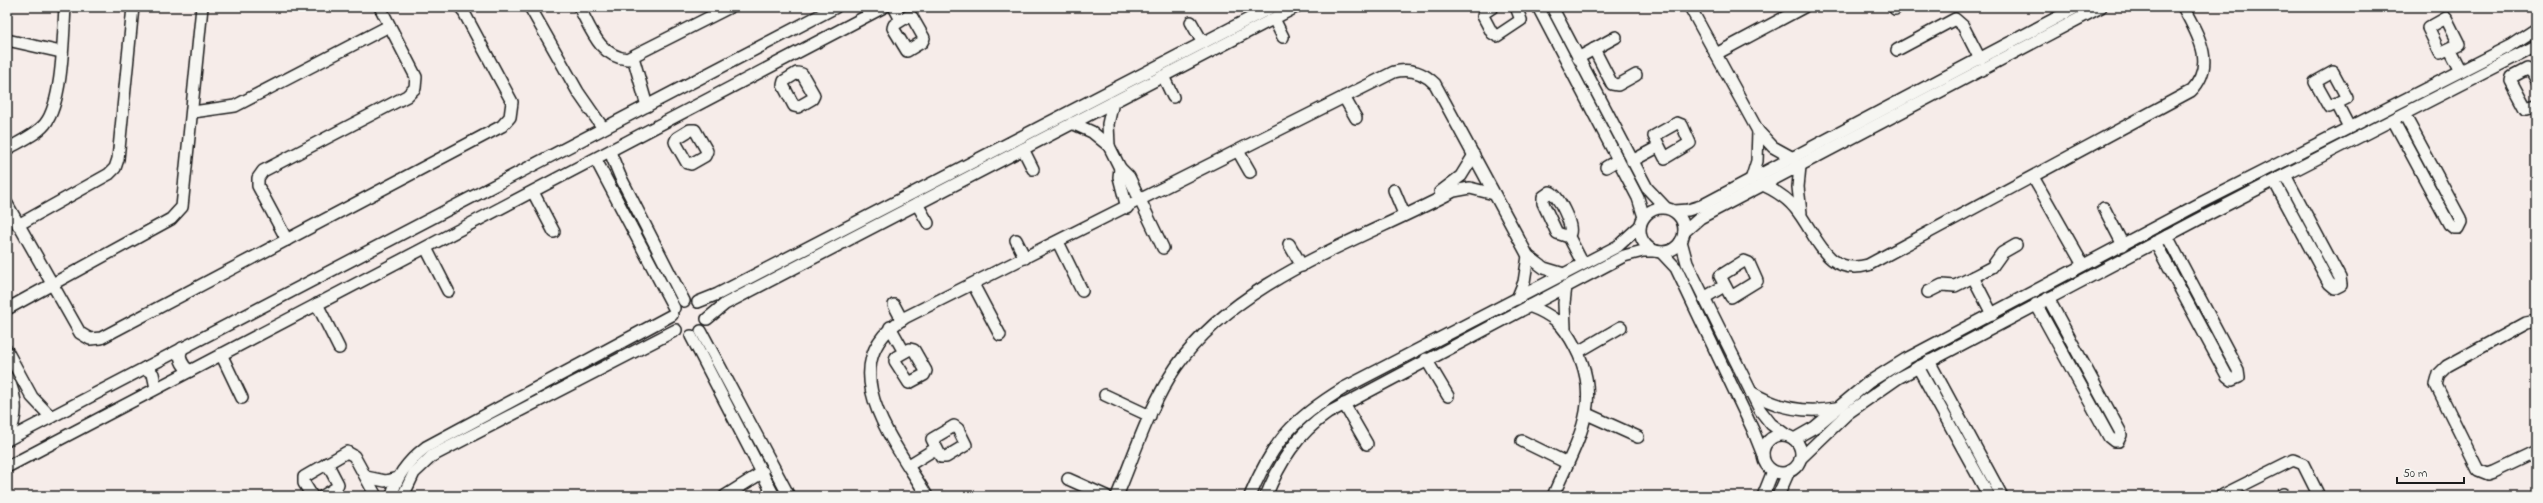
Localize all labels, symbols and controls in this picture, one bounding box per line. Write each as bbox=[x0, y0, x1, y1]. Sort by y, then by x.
scale bar bbox=[2397, 459, 2464, 485]
text: 50 m bbox=[2403, 465, 2427, 483]

